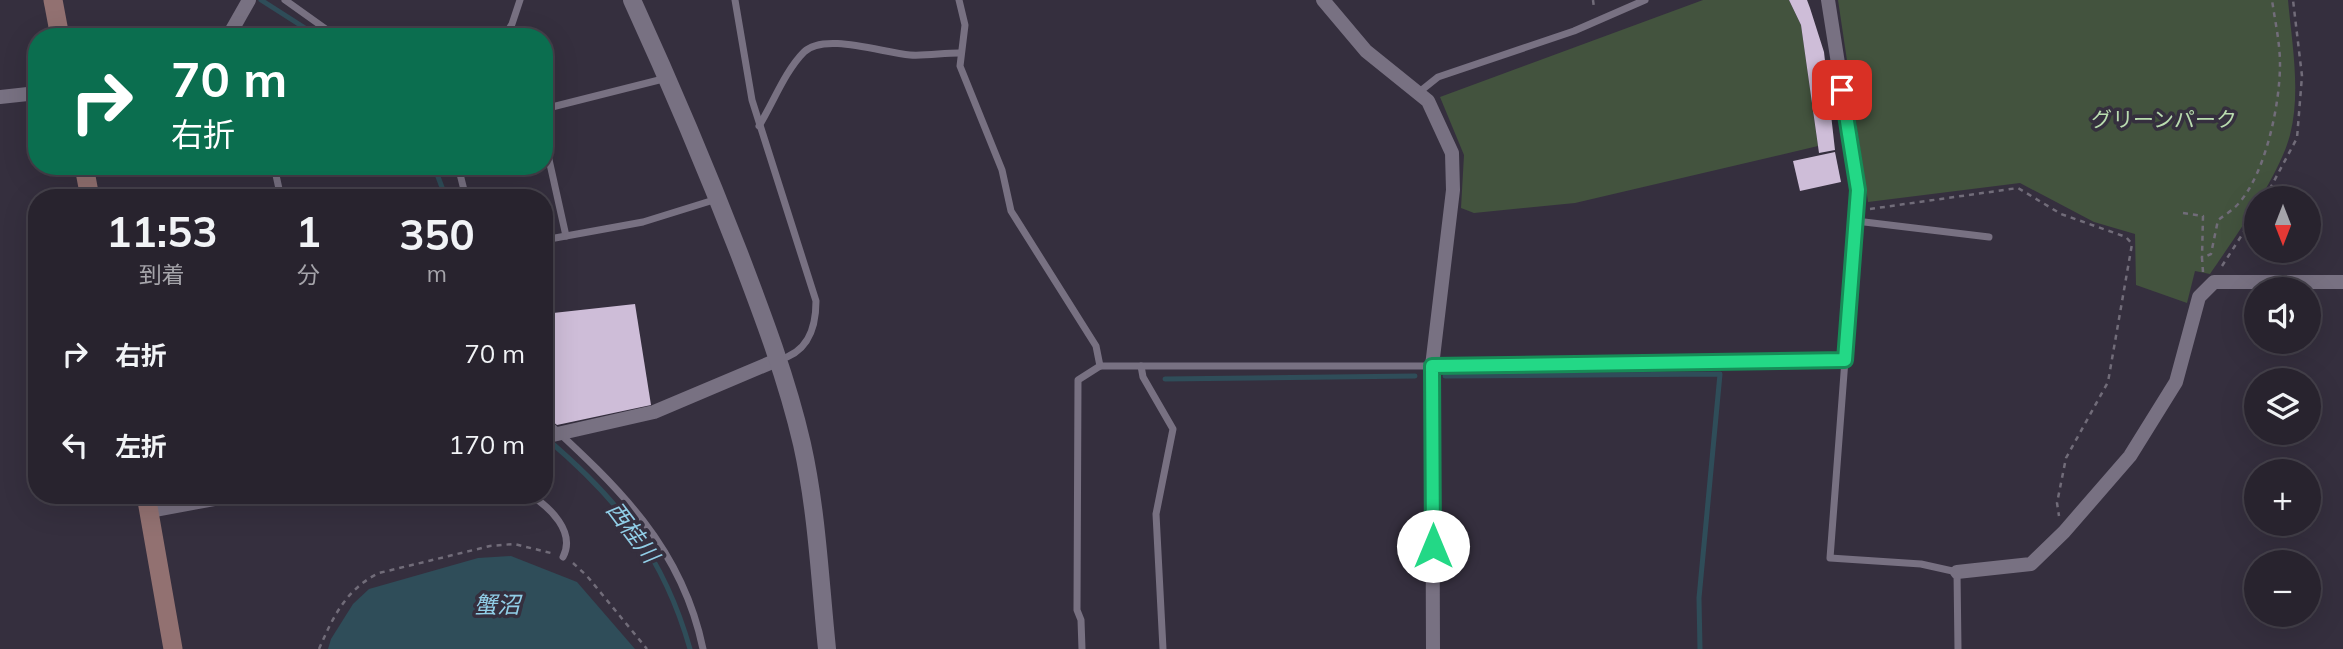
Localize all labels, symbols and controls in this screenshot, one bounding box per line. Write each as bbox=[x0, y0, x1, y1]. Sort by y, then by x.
text: 70 m bbox=[171, 48, 287, 109]
icon: right bbox=[56, 56, 147, 147]
pin bbox=[1812, 60, 1872, 120]
icon: arrive bbox=[1823, 71, 1861, 109]
park label: グリーンパーク bbox=[2091, 106, 2237, 132]
text: 右折 bbox=[171, 114, 235, 154]
north arrow bbox=[2244, 186, 2320, 262]
map controls bbox=[2244, 186, 2321, 627]
text: 11:53 bbox=[106, 205, 217, 258]
text: 1 bbox=[296, 205, 321, 258]
text: 350 bbox=[399, 208, 475, 261]
text: m bbox=[427, 259, 447, 288]
text: 到着 bbox=[139, 260, 185, 289]
text: 分 bbox=[297, 260, 320, 289]
button: sound bbox=[2244, 277, 2321, 354]
icon: right bbox=[56, 335, 94, 373]
text: 70 m bbox=[464, 337, 525, 370]
text: 右折 bbox=[115, 339, 167, 372]
button: layers bbox=[2244, 368, 2321, 445]
icon: left bbox=[56, 426, 94, 464]
text: 170 m bbox=[449, 428, 525, 461]
text: 左折 bbox=[115, 430, 167, 463]
button: + bbox=[2244, 459, 2321, 536]
water label: 西桂川 bbox=[601, 496, 667, 571]
position arrow bbox=[1396, 509, 1470, 583]
button: − bbox=[2244, 550, 2321, 627]
water label: 蟹沼 bbox=[474, 590, 523, 619]

